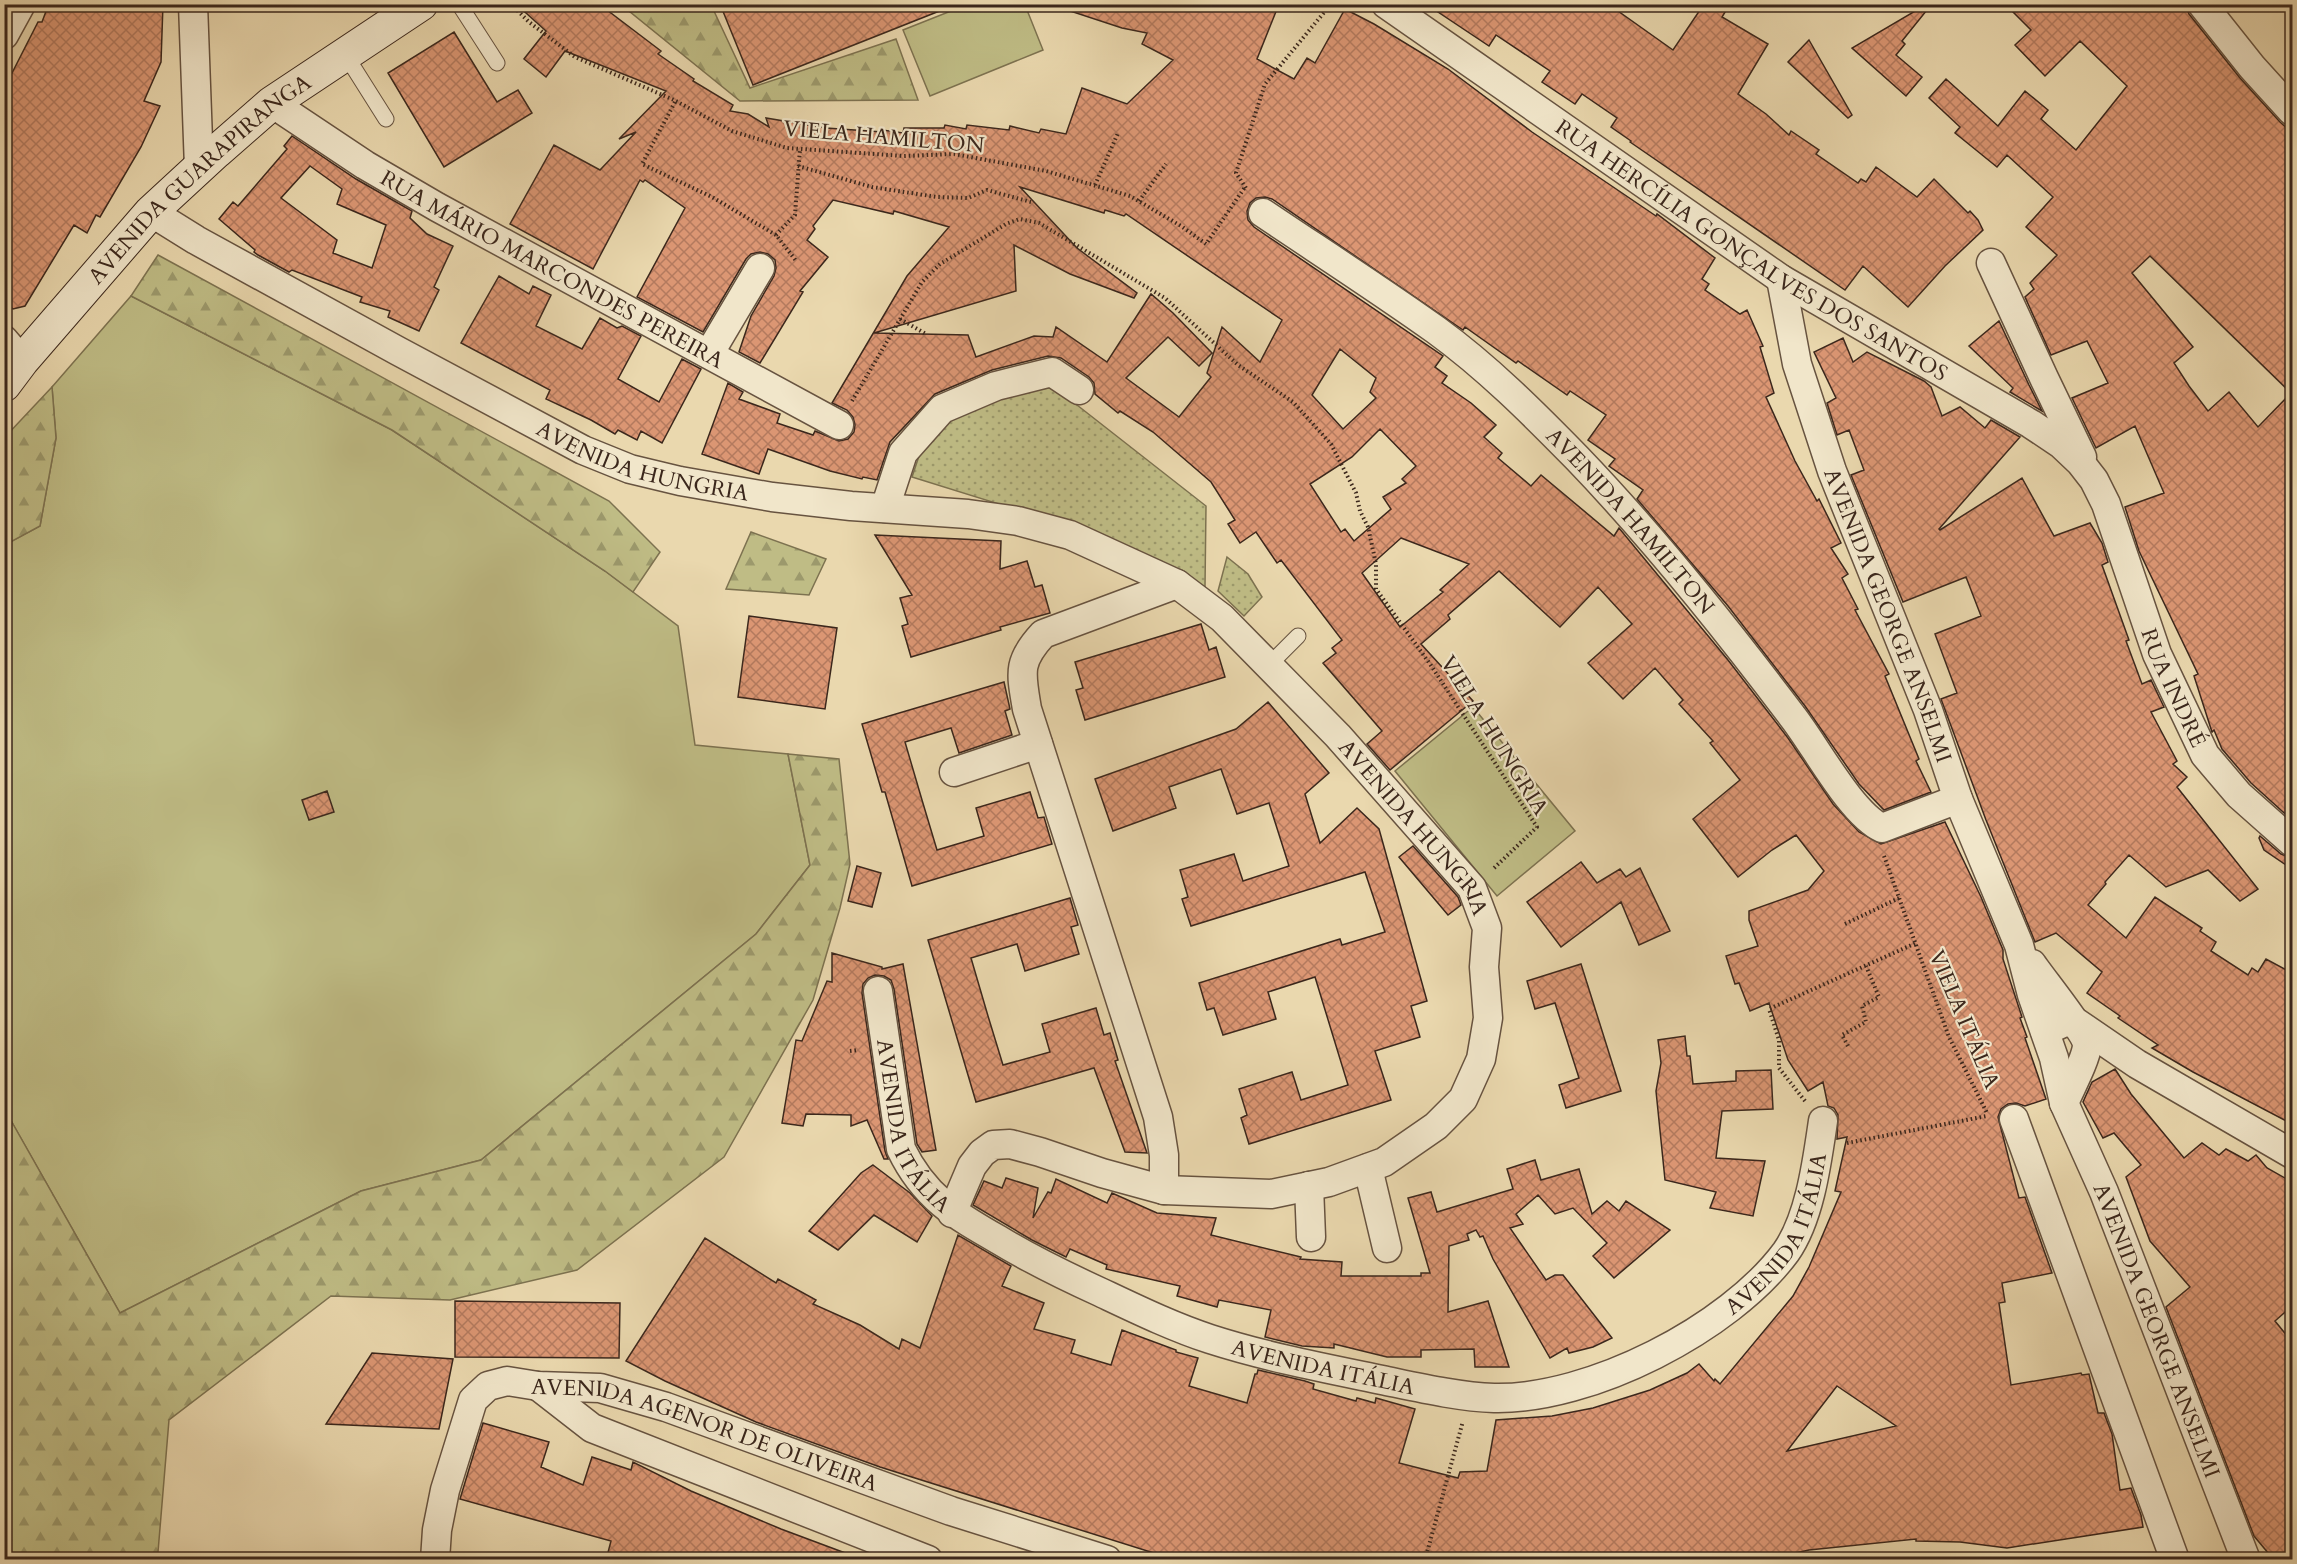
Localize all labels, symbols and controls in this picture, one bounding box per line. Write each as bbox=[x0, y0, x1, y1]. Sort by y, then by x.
street label: AVENIDA GUARAPIRANGA bbox=[81, 67, 317, 291]
street label: VIELA HAMILTON bbox=[782, 113, 986, 161]
street label: RUA HERCÍLIA GONÇALVES DOS SANTOS bbox=[1549, 113, 1953, 389]
street label: RUA MÁRIO MARCONDES PEREIRA bbox=[375, 163, 729, 376]
street label: AVENIDA HUNGRIA bbox=[531, 414, 751, 509]
street label: AVENIDA HAMILTON bbox=[1539, 421, 1721, 621]
street label: AVENIDA GEORGE ANSELMI bbox=[1816, 464, 1959, 767]
street label: RUA INDRÉ bbox=[2133, 624, 2213, 752]
street label: VIELA HUNGRIA bbox=[1433, 650, 1556, 821]
street label: AVENIDA HUNGRIA bbox=[1332, 733, 1495, 920]
street label: VIELA ITÁLIA bbox=[1921, 945, 2007, 1094]
street label: AVENIDA ITÁLIA bbox=[869, 1037, 957, 1220]
street label: AVENIDA ITÁLIA bbox=[1719, 1150, 1834, 1322]
street label: AVENIDA GEORGE ANSELMI bbox=[2086, 1178, 2227, 1482]
street label: AVENIDA ITÁLIA bbox=[1228, 1332, 1418, 1403]
street label: AVENIDA AGENOR DE OLIVEIRA bbox=[531, 1372, 882, 1499]

